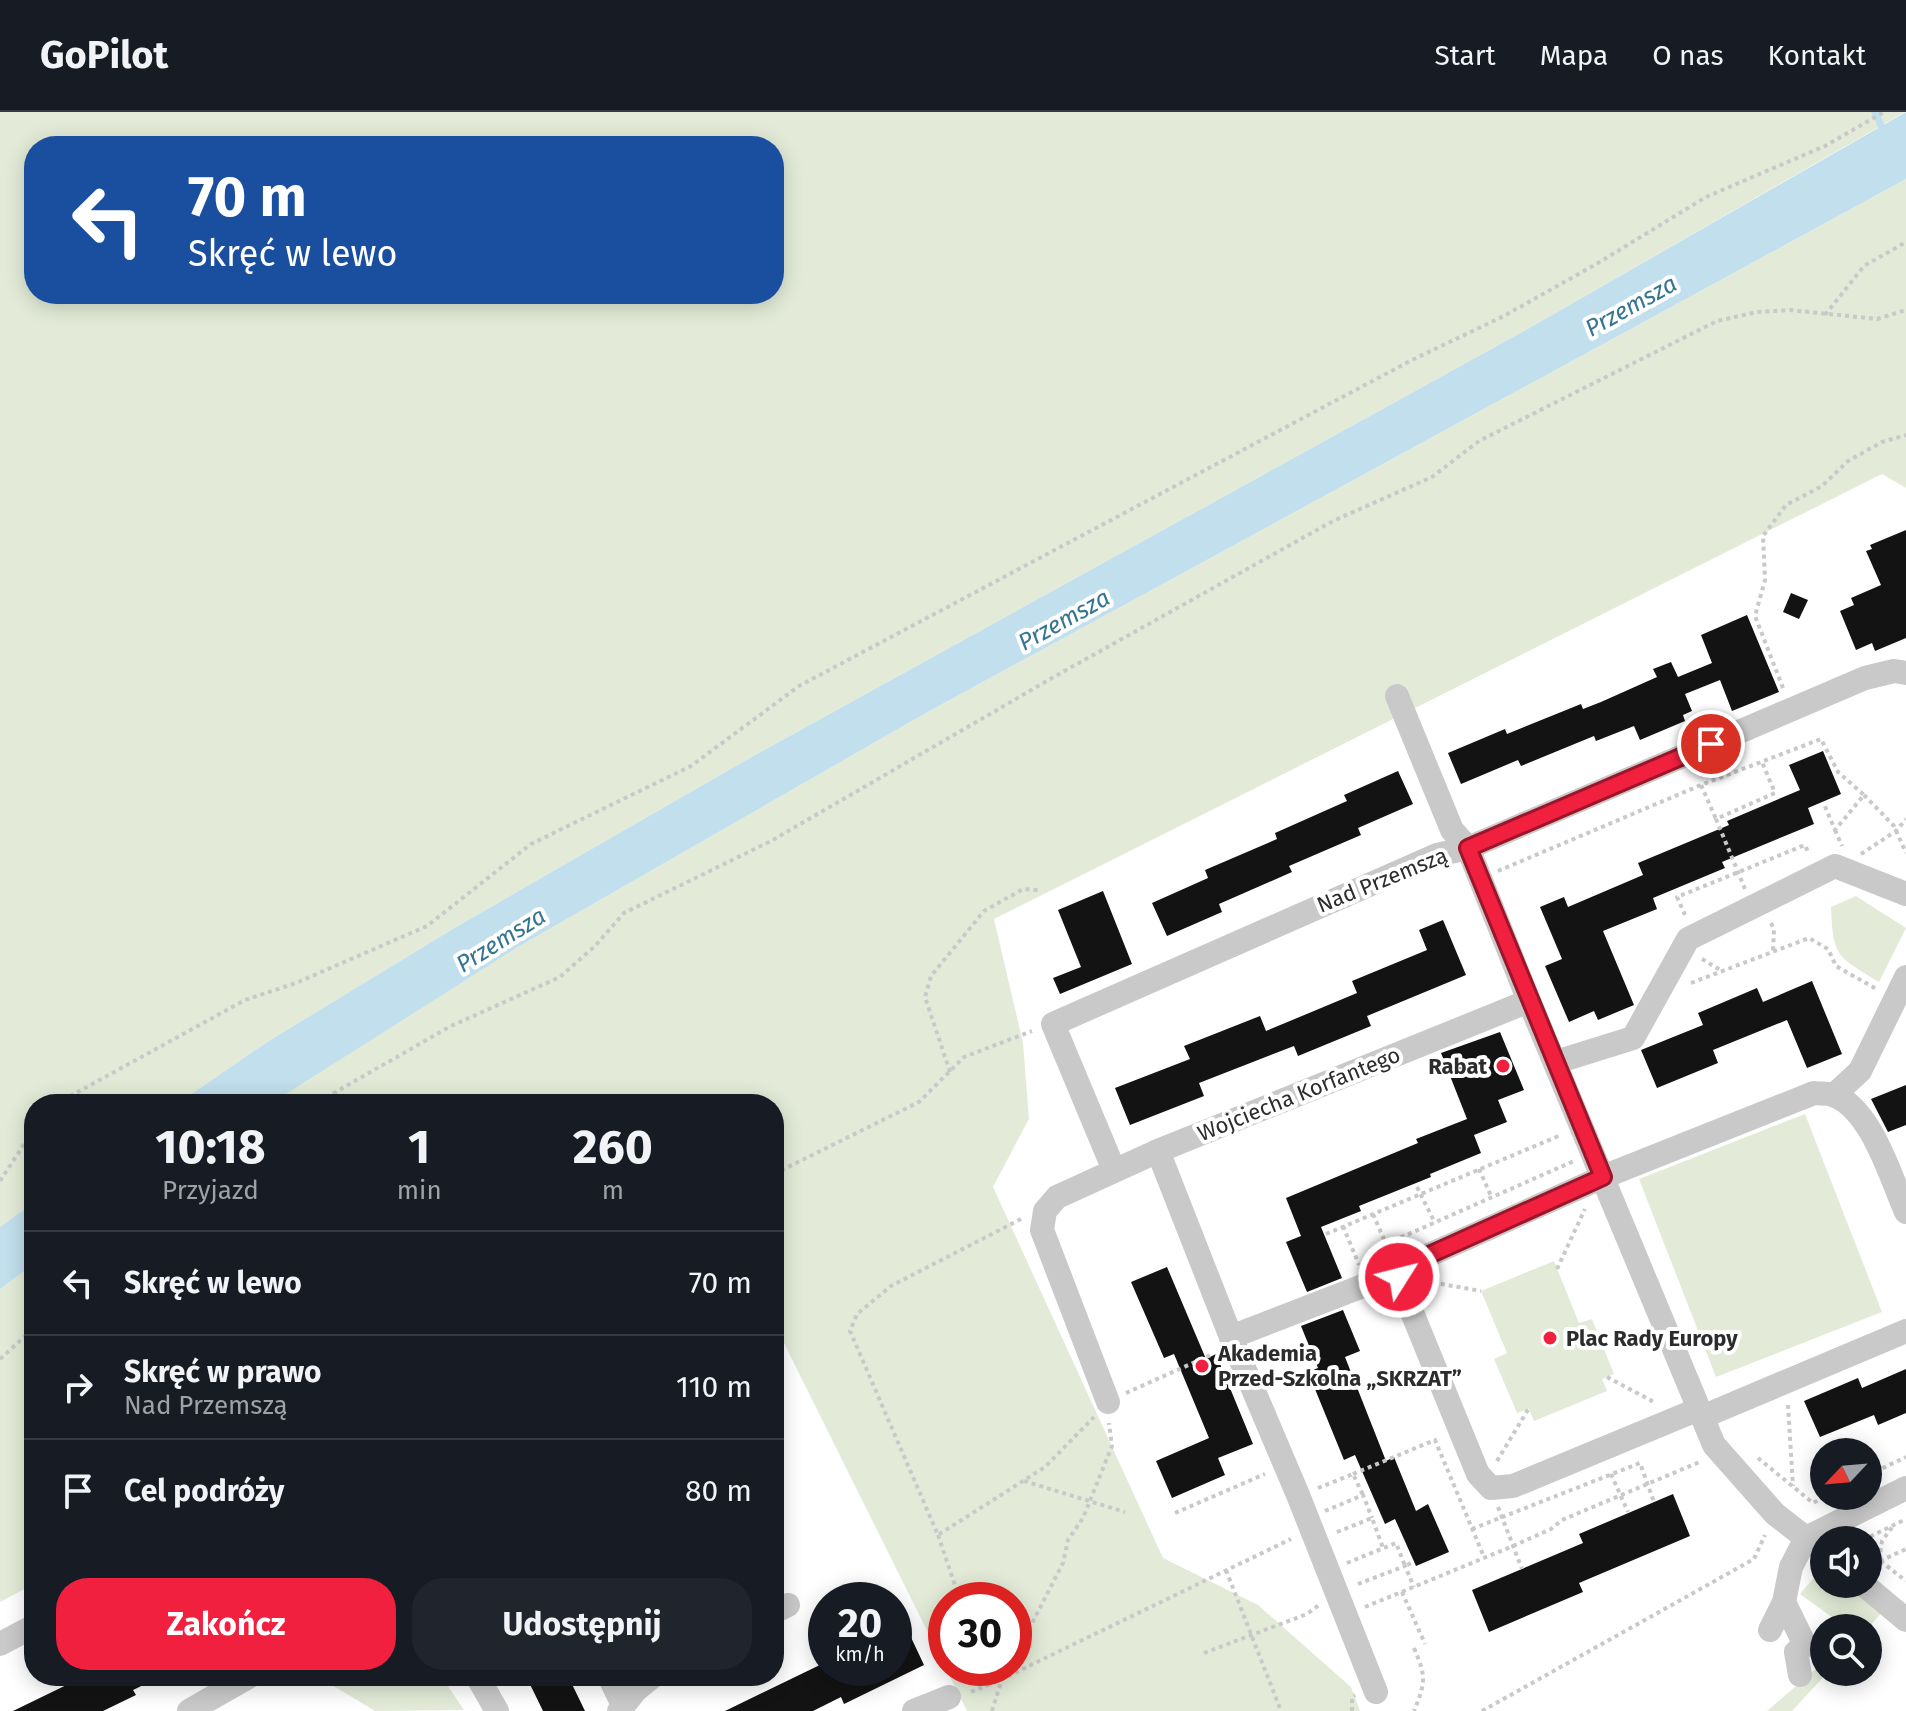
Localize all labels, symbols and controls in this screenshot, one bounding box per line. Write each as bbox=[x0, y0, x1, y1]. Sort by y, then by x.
text: GoPilot bbox=[40, 32, 168, 78]
text: Start bbox=[1434, 39, 1496, 72]
text: Mapa bbox=[1540, 39, 1608, 72]
text: O nas bbox=[1652, 39, 1724, 72]
text: Kontakt bbox=[1768, 39, 1866, 72]
text: 70 m bbox=[188, 164, 307, 231]
icon: left bbox=[56, 168, 160, 272]
text: Skręć w lewo bbox=[188, 232, 397, 276]
water label: Przemsza bbox=[1580, 269, 1682, 343]
water label: Przemsza bbox=[1013, 583, 1115, 657]
pin bbox=[1677, 710, 1745, 778]
icon: arrive bbox=[1689, 722, 1733, 766]
street label: Nad Przemszą bbox=[1313, 842, 1451, 918]
water label: Przemsza bbox=[451, 902, 551, 978]
street label: Wojciecha Korfantego bbox=[1194, 1041, 1404, 1147]
place label: Rabat bbox=[1428, 1053, 1488, 1080]
marker: Rabat bbox=[1494, 1057, 1512, 1075]
text: 10:18 bbox=[155, 1118, 266, 1176]
text: 1 bbox=[408, 1118, 430, 1176]
text: 260 bbox=[573, 1118, 653, 1176]
text: Przyjazd bbox=[162, 1175, 259, 1206]
text: min bbox=[397, 1175, 442, 1206]
text: m bbox=[602, 1175, 624, 1206]
position arrow bbox=[1357, 1235, 1441, 1319]
icon: left bbox=[56, 1261, 100, 1305]
text: Skręć w lewo bbox=[124, 1265, 302, 1301]
text: 70 m bbox=[689, 1265, 752, 1301]
place label: Plac Rady Europy bbox=[1566, 1325, 1738, 1352]
marker: Plac Rady Europy bbox=[1541, 1329, 1559, 1347]
place label: Akademia Przed-Szkolna „SKRZAT” bbox=[1217, 1340, 1462, 1392]
text: Skręć w prawo bbox=[124, 1354, 322, 1390]
marker: Akademia Przed-Szkolna „SKRZAT” bbox=[1193, 1357, 1211, 1375]
icon: right bbox=[56, 1365, 100, 1409]
text: 110 m bbox=[676, 1369, 752, 1405]
text: Nad Przemszą bbox=[124, 1390, 288, 1421]
north arrow bbox=[1810, 1438, 1882, 1510]
map controls bbox=[1810, 1438, 1882, 1686]
icon: arrive bbox=[56, 1469, 100, 1513]
text: Cel podróży bbox=[124, 1473, 284, 1509]
text: 80 m bbox=[685, 1473, 752, 1509]
button: sound bbox=[1810, 1526, 1882, 1598]
button: Zakończ bbox=[56, 1578, 396, 1670]
button: Udostępnij bbox=[412, 1578, 752, 1670]
speed limit sign: 30 bbox=[928, 1582, 1032, 1686]
text: 20 bbox=[838, 1600, 882, 1648]
button: search bbox=[1810, 1614, 1882, 1686]
text: km/h bbox=[835, 1642, 885, 1666]

